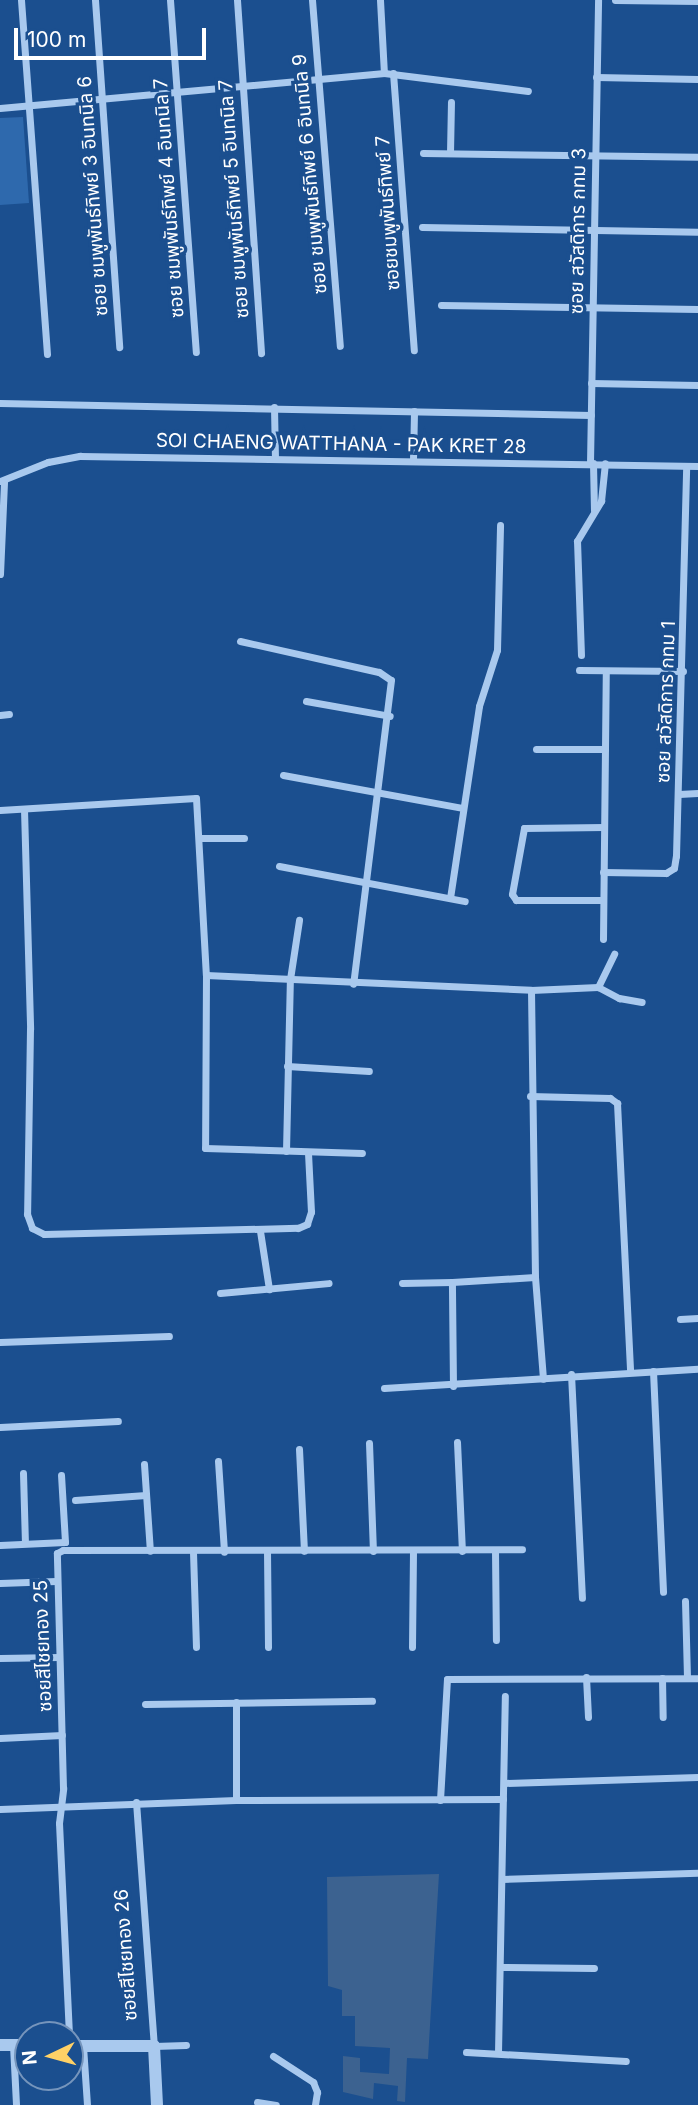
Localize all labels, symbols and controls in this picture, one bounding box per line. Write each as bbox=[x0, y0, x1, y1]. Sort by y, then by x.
scale bar bbox=[18, 14, 210, 58]
text: 100 m bbox=[27, 27, 86, 52]
street label: ซอย ชมพูพันธ์ทิพย์ 6 อินทนิล 9 bbox=[288, 53, 332, 295]
street label: ซอย ชมพูพันธ์ทิพย์ 3 อินทนิล 6 bbox=[73, 75, 113, 317]
street label: ซอย ชมพูพันธ์ทิพย์ 4 อินทนิล 7 bbox=[149, 77, 189, 319]
street label: ซอย ชมพูพันธ์ทิพย์ 5 อินทนิล 7 bbox=[214, 79, 254, 319]
street label: ซอยชมพูพันธ์ทิพย์ 7 bbox=[371, 135, 405, 291]
street label: ซอย สวัสดิการ กทม 3 bbox=[565, 148, 591, 314]
street label: SOI CHAENG WATTHANA - PAK KRET 28 bbox=[156, 429, 526, 459]
street label: ซอย สวัสดิการ กทม 1 bbox=[652, 620, 680, 784]
street label: ซอยสีไชยทอง 25 bbox=[29, 1580, 57, 1712]
street label: ซอยสีไชยทอง 26 bbox=[110, 1888, 142, 2022]
north arrow bbox=[14, 2021, 84, 2091]
text: N bbox=[17, 2049, 42, 2066]

